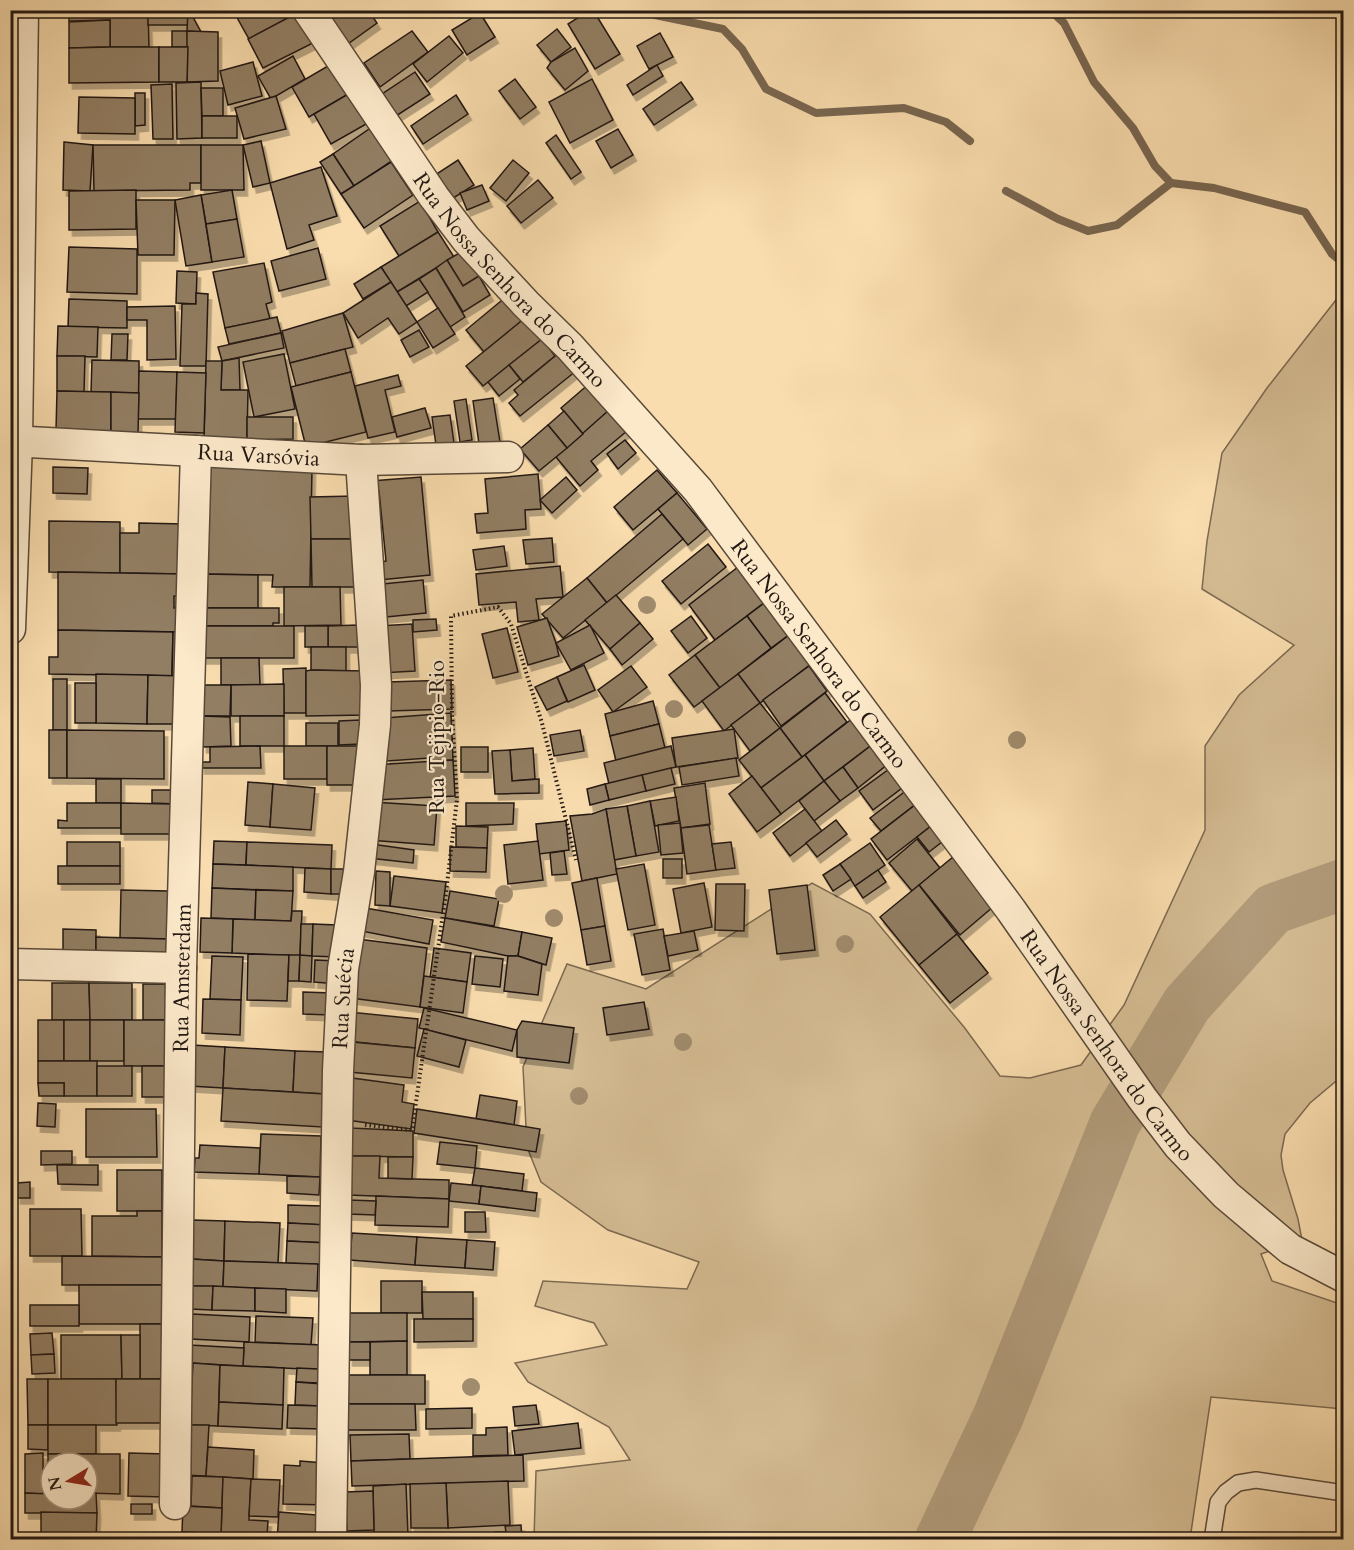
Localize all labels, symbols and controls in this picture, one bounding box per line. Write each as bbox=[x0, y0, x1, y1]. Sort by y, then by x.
street label: Rua Nossa Senhora do Carmo bbox=[406, 167, 613, 394]
street label: Rua Varsóvia bbox=[197, 437, 321, 474]
street label: Rua Nossa Senhora do Carmo bbox=[724, 533, 914, 775]
street label: Rua Tejipio-Rio bbox=[422, 660, 452, 814]
street label: Rua Amsterdam bbox=[166, 903, 199, 1053]
street label: Rua Nossa Senhora do Carmo bbox=[1013, 924, 1200, 1169]
street label: Rua Suécia bbox=[325, 945, 362, 1050]
north arrow bbox=[39, 1451, 99, 1511]
text: N bbox=[43, 1475, 67, 1493]

